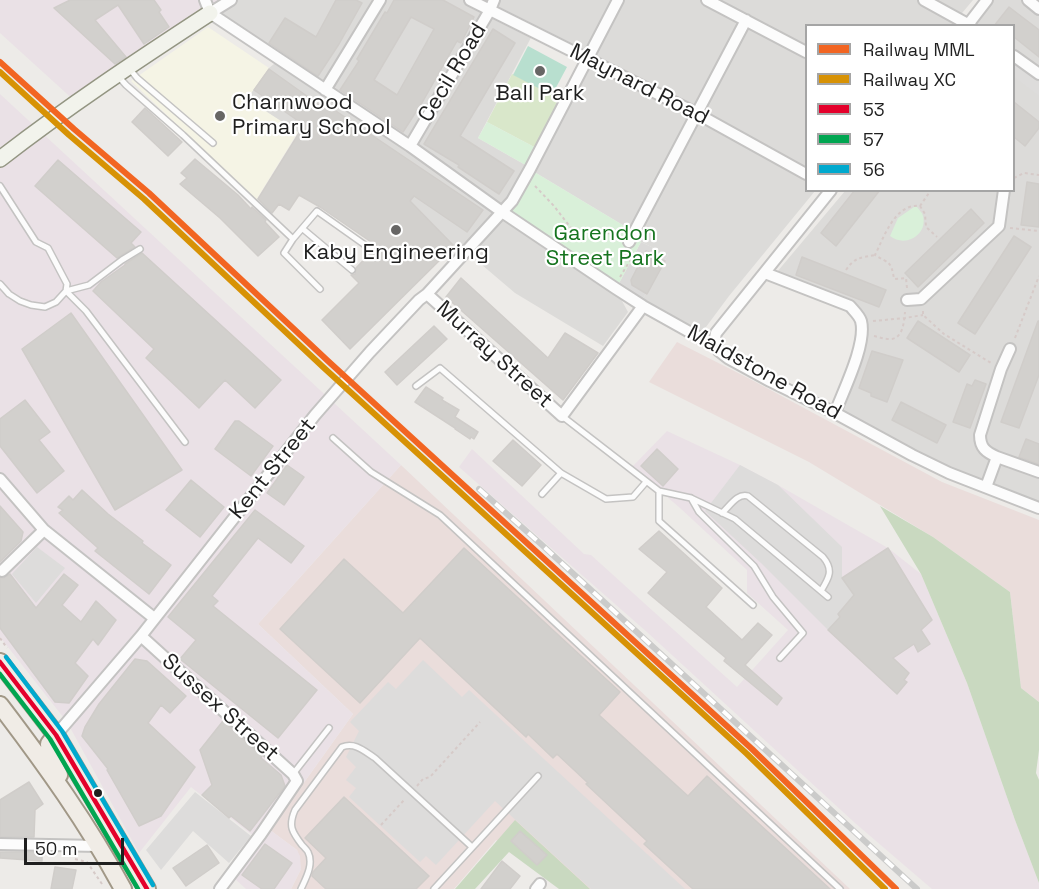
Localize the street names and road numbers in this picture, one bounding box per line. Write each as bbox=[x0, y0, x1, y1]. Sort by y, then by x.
street label: Cecil Road bbox=[413, 19, 493, 127]
street label: Maynard Road bbox=[565, 39, 713, 131]
street label: Murray Street bbox=[430, 296, 558, 414]
street label: Maidstone Road bbox=[682, 320, 846, 426]
street label: Kent Street bbox=[224, 413, 322, 525]
street label: Sussex Street bbox=[156, 649, 284, 767]

